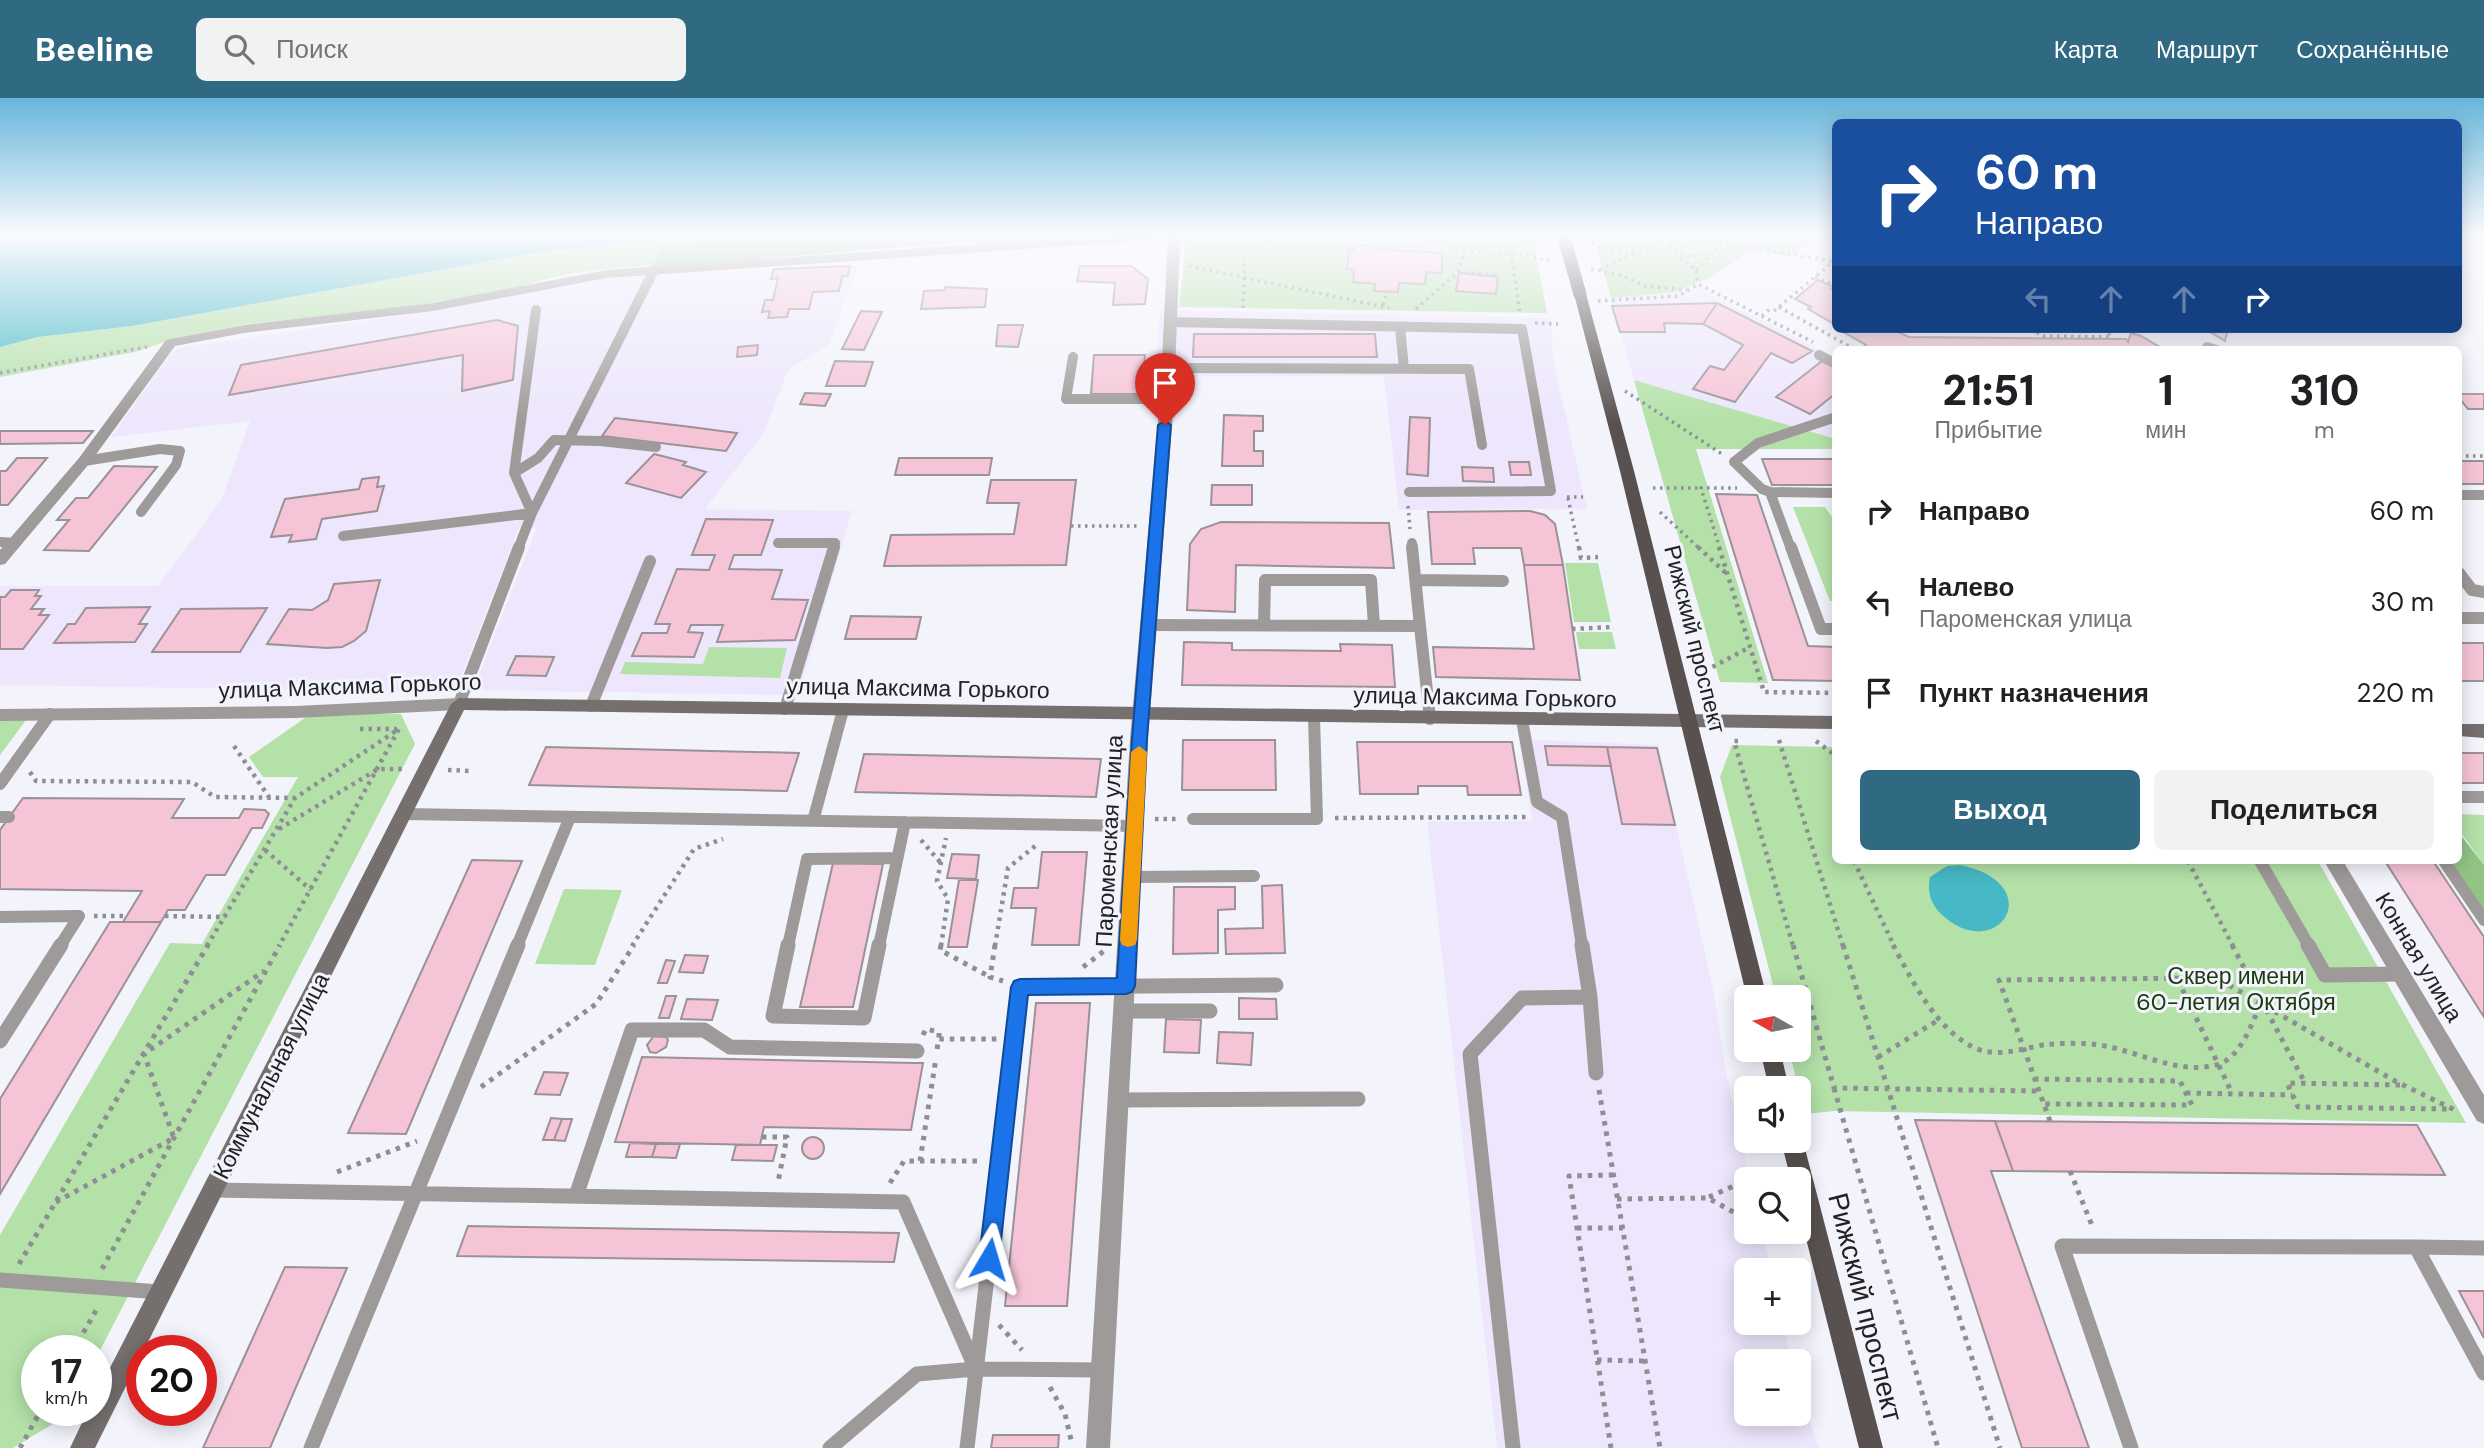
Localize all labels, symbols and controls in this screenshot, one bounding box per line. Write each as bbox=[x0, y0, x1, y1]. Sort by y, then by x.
search box bbox=[196, 18, 686, 81]
text: Beeline bbox=[35, 28, 154, 71]
icon: search bbox=[220, 30, 258, 68]
text: Поиск bbox=[276, 32, 348, 66]
text: Карта bbox=[2054, 34, 2118, 65]
text: Маршрут bbox=[2156, 34, 2258, 65]
text: Сохранённые bbox=[2296, 34, 2449, 65]
text: 60 m bbox=[1975, 140, 2098, 204]
icon: right bbox=[1860, 147, 1951, 238]
text: Направо bbox=[1975, 202, 2103, 244]
icon: left bbox=[2019, 280, 2057, 318]
icon: ahead bbox=[2092, 280, 2130, 318]
icon: ahead bbox=[2165, 280, 2203, 318]
icon: right bbox=[2238, 280, 2276, 318]
pin bbox=[1135, 353, 1195, 425]
text: 21:51 bbox=[1942, 363, 2035, 418]
text: 1 bbox=[2158, 363, 2174, 418]
text: 310 bbox=[2289, 363, 2359, 418]
icon: arrive bbox=[1146, 364, 1184, 402]
text: Прибытие bbox=[1935, 415, 2043, 445]
text: мин bbox=[2145, 415, 2187, 445]
text: m bbox=[2314, 415, 2335, 445]
icon: right bbox=[1860, 492, 1898, 530]
text: Направо bbox=[1919, 494, 2030, 528]
text: 60 m bbox=[2370, 494, 2434, 528]
street label: Рижский проспект bbox=[1657, 542, 1733, 737]
text: Налево bbox=[1919, 570, 2014, 604]
icon: left bbox=[1860, 583, 1898, 621]
text: 30 m bbox=[2371, 585, 2434, 619]
text: Пароменская улица bbox=[1919, 604, 2132, 634]
street label: улица Максима Горького bbox=[218, 666, 482, 706]
street label: улица Максима Горького bbox=[786, 671, 1050, 705]
icon: arrive bbox=[1860, 674, 1898, 712]
text: Пункт назначения bbox=[1919, 676, 2149, 710]
text: 220 m bbox=[2356, 676, 2434, 710]
street label: улица Максима Горького bbox=[1353, 680, 1617, 714]
street label: Пароменская улица bbox=[1088, 734, 1130, 948]
button: Выход bbox=[1860, 770, 2140, 850]
button: Поделиться bbox=[2154, 770, 2434, 850]
street label: Конная улица bbox=[2368, 887, 2470, 1028]
park label: Сквер имени 60-летия Октября bbox=[2136, 961, 2336, 1017]
street label: Коммунальная улица bbox=[206, 968, 336, 1184]
north arrow bbox=[1734, 985, 1811, 1062]
map controls bbox=[1734, 985, 1811, 1426]
button: sound bbox=[1734, 1076, 1811, 1153]
button: search bbox=[1734, 1167, 1811, 1244]
street label: Рижский проспект bbox=[1819, 1189, 1912, 1426]
position arrow bbox=[952, 1222, 1026, 1296]
button: + bbox=[1734, 1258, 1811, 1335]
speed limit sign: 20 bbox=[126, 1335, 217, 1426]
text: 17 bbox=[51, 1348, 82, 1394]
button: − bbox=[1734, 1349, 1811, 1426]
text: km/h bbox=[45, 1386, 88, 1410]

